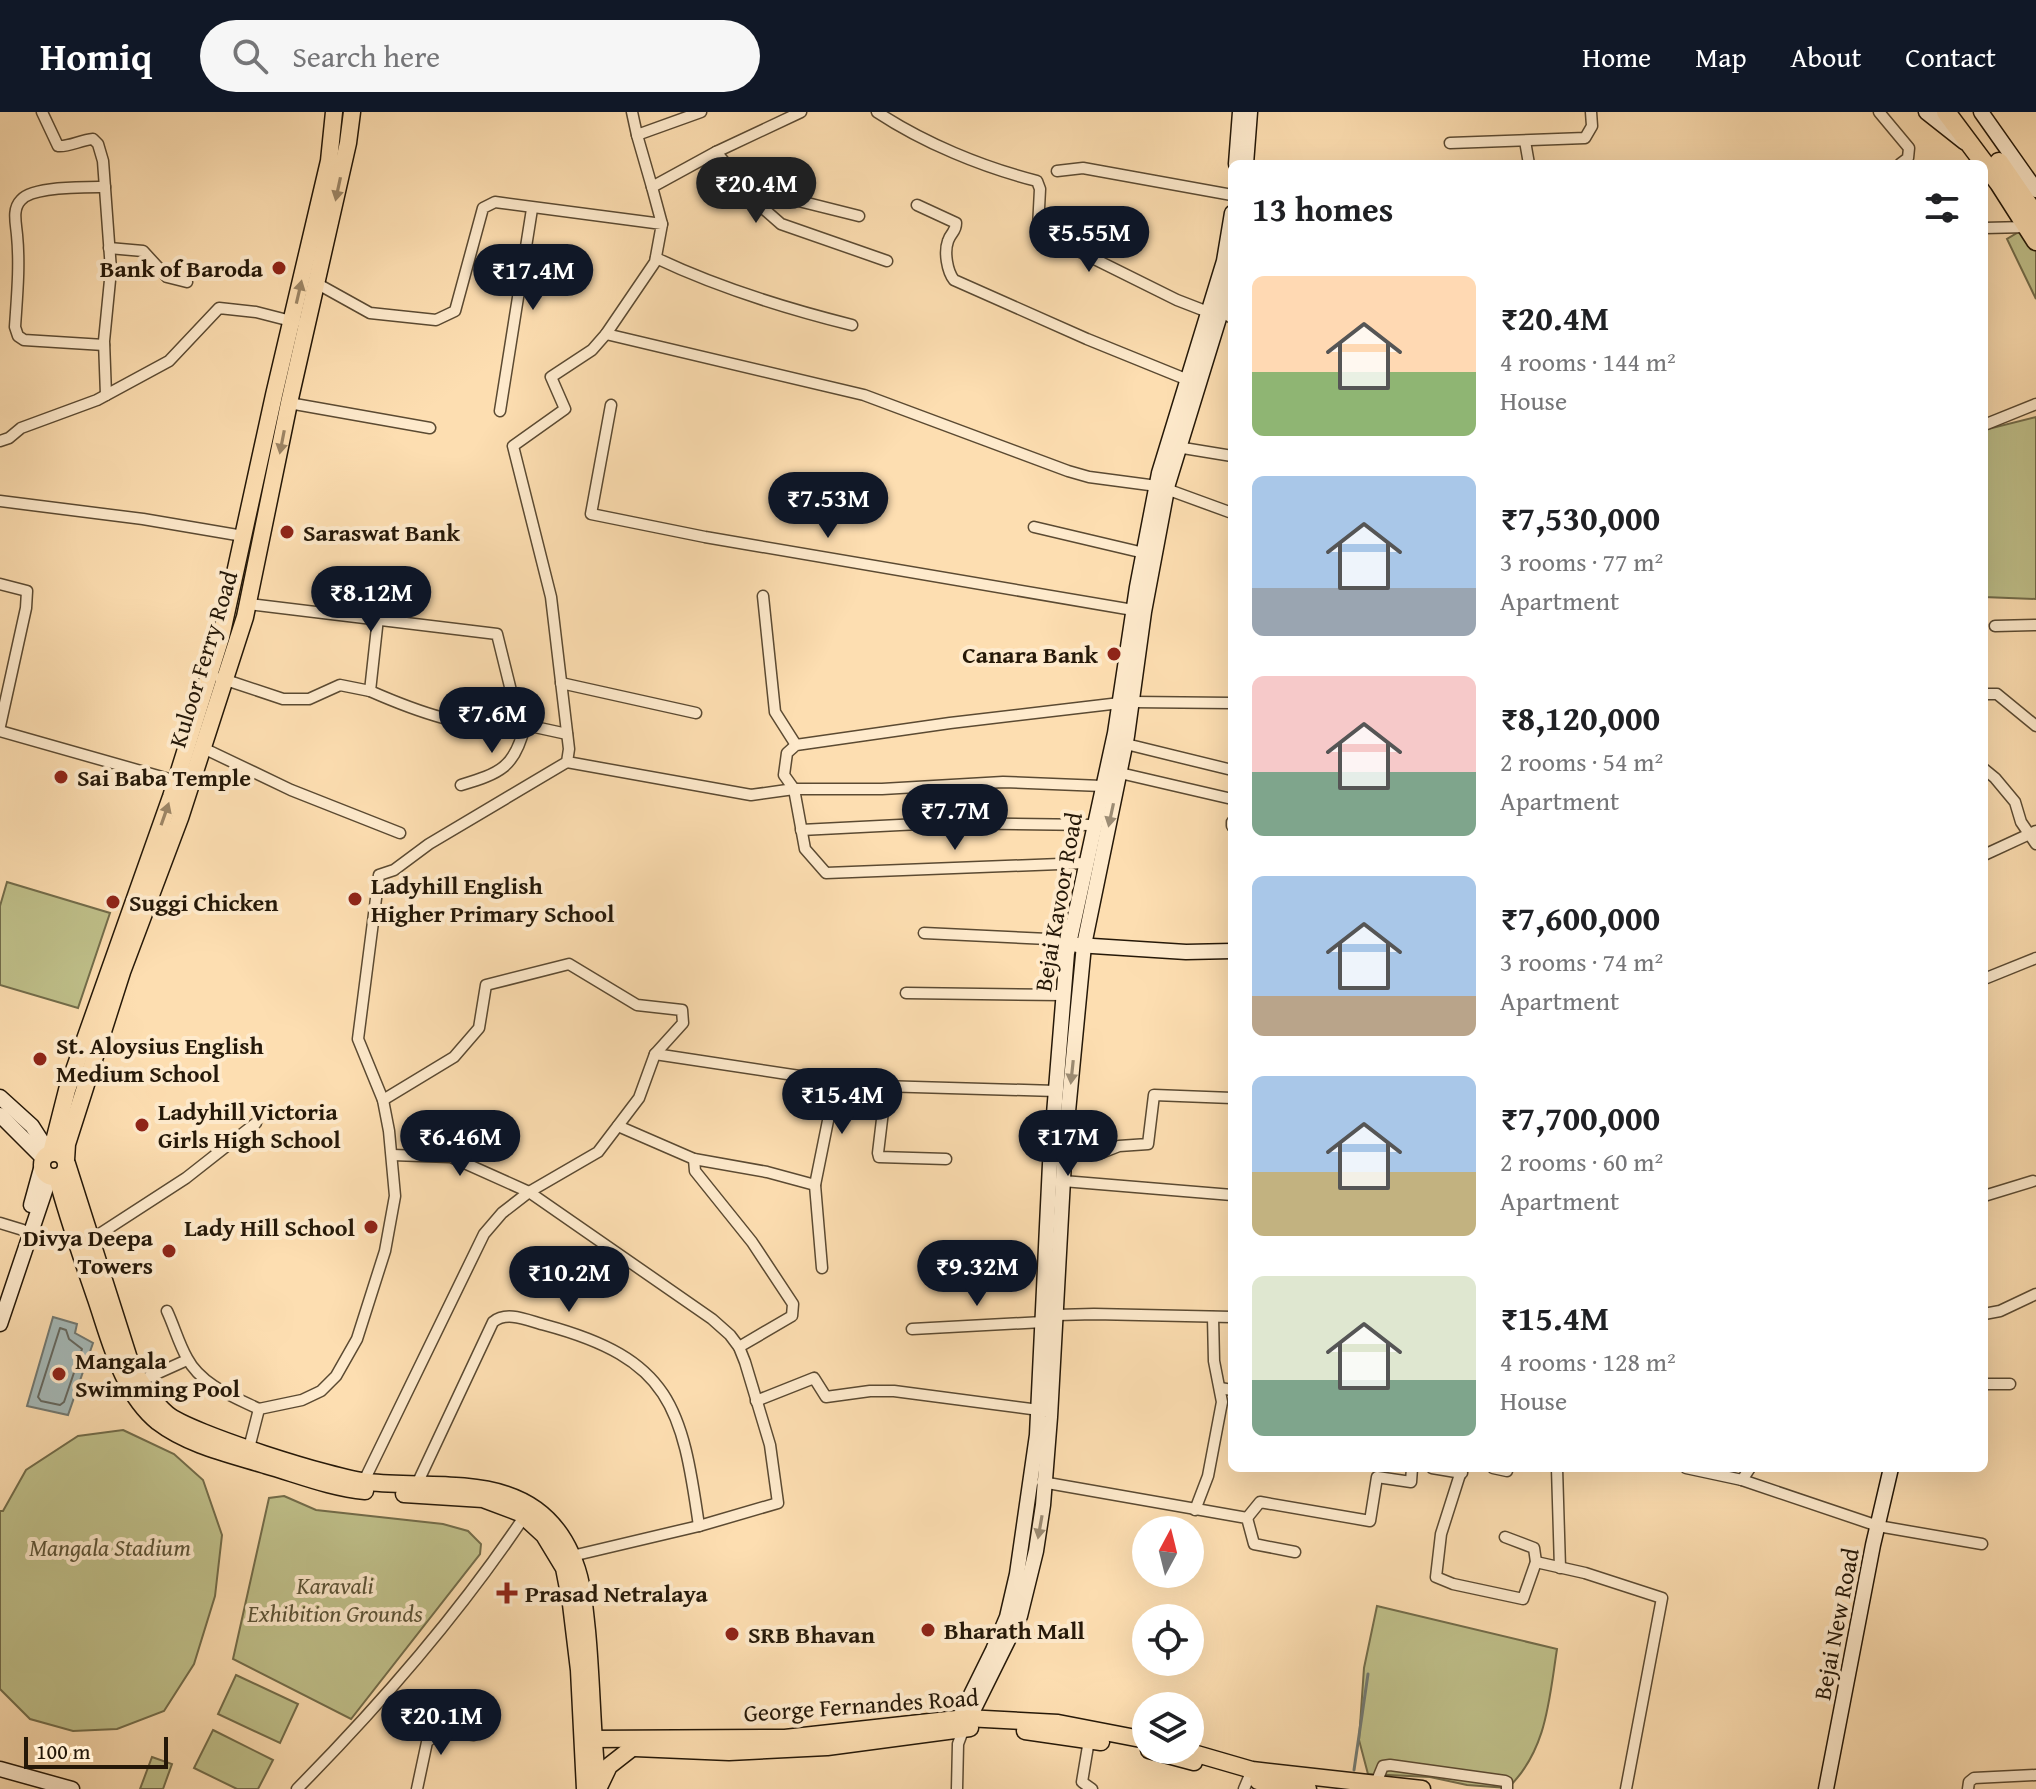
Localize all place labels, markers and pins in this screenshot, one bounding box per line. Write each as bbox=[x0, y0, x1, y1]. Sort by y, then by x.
pin: ₹20.4M bbox=[691, 157, 821, 225]
pin: ₹5.55M bbox=[1024, 206, 1154, 274]
pin: ₹17.4M bbox=[468, 244, 598, 312]
place label: Bank of Baroda bbox=[100, 251, 264, 286]
marker: Bank of Baroda bbox=[270, 259, 288, 277]
pin: ₹7.53M bbox=[763, 472, 893, 540]
place label: Saraswat Bank bbox=[303, 515, 460, 550]
marker: Saraswat Bank bbox=[278, 523, 296, 541]
pin: ₹8.12M bbox=[306, 566, 436, 634]
place label: Canara Bank bbox=[962, 637, 1098, 672]
marker: Canara Bank bbox=[1105, 645, 1123, 663]
pin: ₹7.6M bbox=[436, 687, 548, 755]
place label: Sai Baba Temple bbox=[77, 760, 251, 795]
marker: Sai Baba Temple bbox=[52, 768, 70, 786]
pin: ₹7.7M bbox=[899, 784, 1011, 852]
place label: Ladyhill English Higher Primary School bbox=[371, 868, 615, 931]
place label: Suggi Chicken bbox=[129, 885, 278, 920]
marker: Ladyhill English Higher Primary School bbox=[346, 890, 364, 908]
marker: Suggi Chicken bbox=[104, 893, 122, 911]
place label: St. Aloysius English Medium School bbox=[56, 1028, 264, 1091]
marker: St. Aloysius English Medium School bbox=[31, 1050, 49, 1068]
pin: ₹15.4M bbox=[777, 1068, 907, 1136]
place label: Ladyhill Victoria Girls High School bbox=[158, 1094, 341, 1157]
pin: ₹6.46M bbox=[395, 1110, 525, 1178]
pin: ₹17M bbox=[1021, 1110, 1115, 1178]
marker: Ladyhill Victoria Girls High School bbox=[133, 1116, 151, 1134]
place label: Lady Hill School bbox=[184, 1210, 356, 1245]
marker: Lady Hill School bbox=[362, 1218, 380, 1236]
place label: Divya Deepa Towers bbox=[23, 1220, 154, 1283]
pin: ₹9.32M bbox=[912, 1240, 1042, 1308]
marker: Divya Deepa Towers bbox=[160, 1242, 178, 1260]
pin: ₹10.2M bbox=[504, 1246, 634, 1314]
place label: Mangala Swimming Pool bbox=[75, 1343, 241, 1406]
marker: Mangala Swimming Pool bbox=[50, 1365, 68, 1383]
place label: Prasad Netralaya bbox=[525, 1576, 708, 1611]
marker: Prasad Netralaya bbox=[496, 1582, 518, 1604]
place label: Bharath Mall bbox=[944, 1613, 1085, 1648]
place label: SRB Bhavan bbox=[748, 1617, 875, 1652]
marker: Bharath Mall bbox=[919, 1621, 937, 1639]
marker: SRB Bhavan bbox=[723, 1625, 741, 1643]
pin: ₹20.1M bbox=[376, 1689, 506, 1757]

